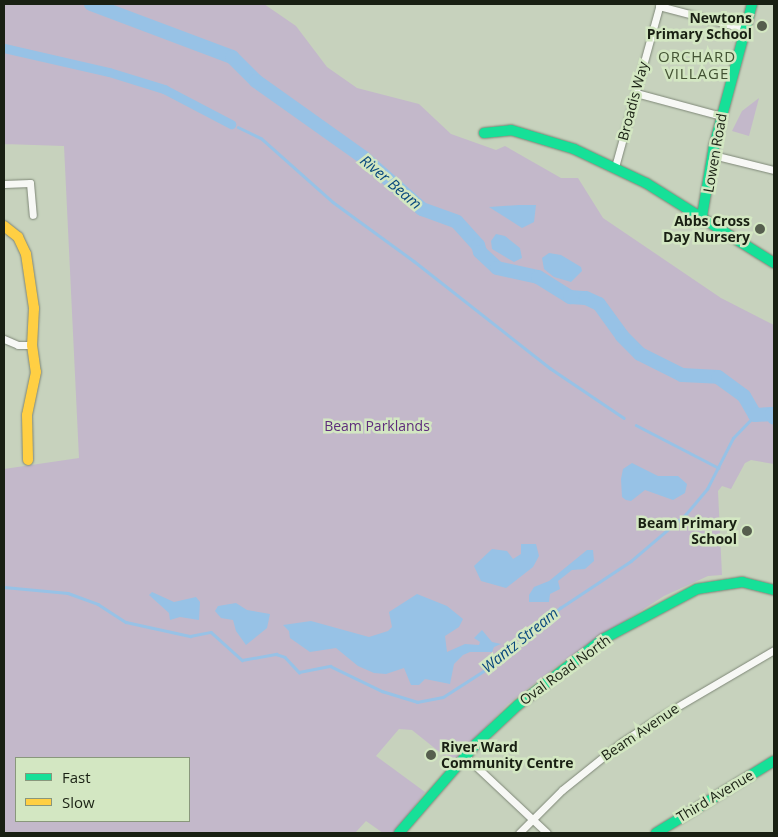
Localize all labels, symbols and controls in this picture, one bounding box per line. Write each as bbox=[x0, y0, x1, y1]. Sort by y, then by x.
place label: Newtons Primary School bbox=[647, 10, 752, 42]
marker: Newtons Primary School bbox=[756, 20, 768, 32]
district label: ORCHARD VILLAGE bbox=[657, 47, 737, 82]
street label: Broadis Way bbox=[614, 60, 652, 142]
street label: Lowen Road bbox=[700, 112, 730, 194]
water label: River Beam bbox=[357, 151, 425, 213]
place label: Abbs Cross Day Nursery bbox=[663, 213, 750, 246]
marker: Abbs Cross Day Nursery bbox=[754, 223, 766, 235]
park label: Beam Parklands bbox=[324, 418, 430, 434]
place label: Beam Primary School bbox=[638, 515, 737, 548]
marker: Beam Primary School bbox=[741, 525, 753, 537]
water label: Wantz Stream bbox=[478, 604, 562, 676]
street label: Oval Road North bbox=[516, 631, 614, 709]
street label: Beam Avenue bbox=[598, 700, 682, 764]
place label: River Ward Community Centre bbox=[441, 739, 574, 772]
marker: River Ward Community Centre bbox=[425, 749, 437, 761]
legend bbox=[15, 757, 190, 822]
text: Fast bbox=[62, 767, 91, 787]
street label: Third Avenue bbox=[674, 767, 756, 825]
text: Slow bbox=[62, 792, 95, 812]

